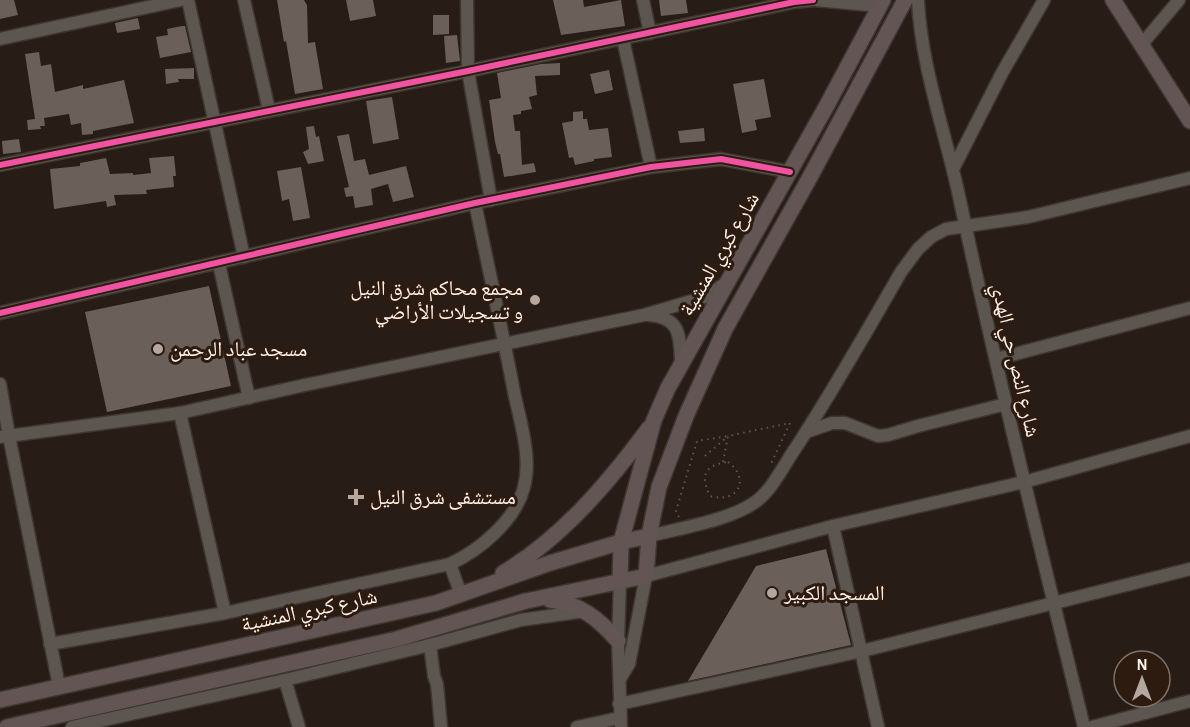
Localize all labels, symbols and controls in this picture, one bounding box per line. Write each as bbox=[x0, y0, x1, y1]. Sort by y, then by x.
street label: شارع كبري المنشية bbox=[676, 189, 768, 322]
place label: مجمع محاكم شرق النيل و تسجيلات الأراضي bbox=[350, 278, 523, 328]
street label: شارع النص حي الهدي bbox=[982, 281, 1043, 440]
marker: مجمع محاكم شرق النيل و تسجيلات الأراضي bbox=[528, 293, 542, 307]
place label: مسجد عباد الرحمن bbox=[170, 339, 307, 362]
marker: مسجد عباد الرحمن bbox=[151, 342, 165, 356]
place label: مستشفى شرق النيل bbox=[370, 487, 516, 510]
marker: مستشفى شرق النيل bbox=[347, 488, 365, 506]
place label: المسجد الكبير bbox=[783, 583, 885, 605]
street label: شارع كبري المنشية bbox=[239, 586, 380, 640]
marker: المسجد الكبير bbox=[765, 586, 779, 600]
north arrow bbox=[1112, 649, 1172, 709]
text: N bbox=[1136, 657, 1148, 673]

